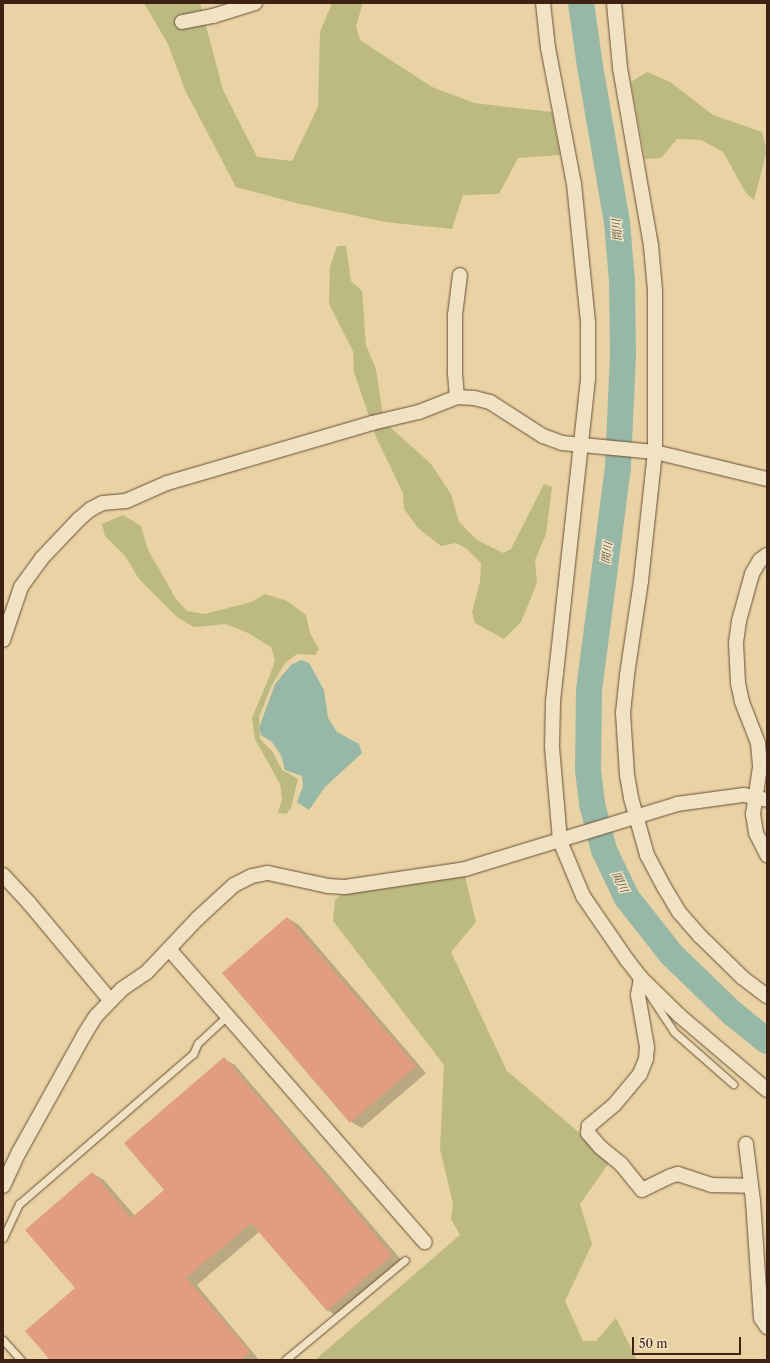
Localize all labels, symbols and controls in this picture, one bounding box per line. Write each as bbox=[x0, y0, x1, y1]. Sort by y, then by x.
water label: 間川 bbox=[610, 219, 624, 241]
water label: 間川 bbox=[599, 541, 615, 565]
water label: 間川 bbox=[609, 869, 631, 895]
scale bar bbox=[634, 1329, 743, 1355]
text: 50 m bbox=[639, 1336, 668, 1351]

